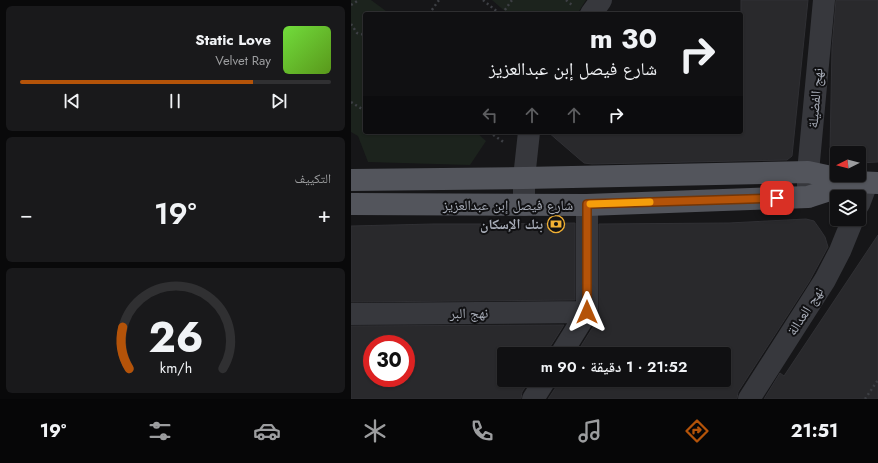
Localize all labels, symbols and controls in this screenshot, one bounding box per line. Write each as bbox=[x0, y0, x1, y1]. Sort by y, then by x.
text: 30 m bbox=[590, 18, 657, 59]
icon: right bbox=[671, 28, 723, 80]
text: Static Love bbox=[195, 29, 271, 51]
text: Velvet Ray bbox=[215, 51, 271, 70]
text: شارع فيصل إبن عبدالعزيز bbox=[489, 56, 657, 82]
street label: نهج الفضيلة bbox=[802, 67, 828, 129]
icon: previous bbox=[61, 90, 83, 112]
icon: pause bbox=[164, 90, 186, 112]
icon: next bbox=[268, 90, 290, 112]
icon: left bbox=[479, 104, 501, 126]
icon: ahead bbox=[521, 104, 543, 126]
icon: ahead bbox=[563, 104, 585, 126]
icon: right bbox=[605, 104, 627, 126]
north arrow bbox=[830, 146, 866, 182]
map controls bbox=[830, 146, 866, 226]
text: التكييف bbox=[295, 169, 331, 188]
pin bbox=[760, 181, 794, 215]
icon: arrive bbox=[766, 187, 788, 209]
button: layers bbox=[830, 190, 866, 226]
text: 19° bbox=[154, 192, 197, 235]
street label: شارع فيصل إبن عبدالعزيز bbox=[442, 195, 573, 215]
text: − bbox=[20, 198, 33, 230]
text: + bbox=[317, 198, 331, 230]
place label: بنك الإسكان bbox=[480, 214, 543, 234]
bank icon: بنك الإسكان bbox=[546, 214, 566, 234]
street label: نهج العدالة bbox=[782, 283, 828, 339]
position arrow bbox=[566, 291, 608, 333]
street label: نهج البر bbox=[448, 303, 489, 323]
text: 26 bbox=[148, 306, 203, 367]
speed limit sign: 30 bbox=[363, 335, 415, 387]
text: 21:52 · 1 دقيقة · 90 m bbox=[541, 356, 687, 378]
text: km/h bbox=[159, 357, 192, 377]
icon: filters bbox=[146, 417, 174, 445]
icon: car bbox=[253, 417, 281, 445]
icon: climate bbox=[361, 417, 389, 445]
icon: phone bbox=[468, 417, 496, 445]
icon: music bbox=[576, 417, 604, 445]
icon: directions bbox=[683, 417, 711, 445]
text: 19° bbox=[40, 418, 66, 444]
text: 21:51 bbox=[791, 418, 838, 444]

